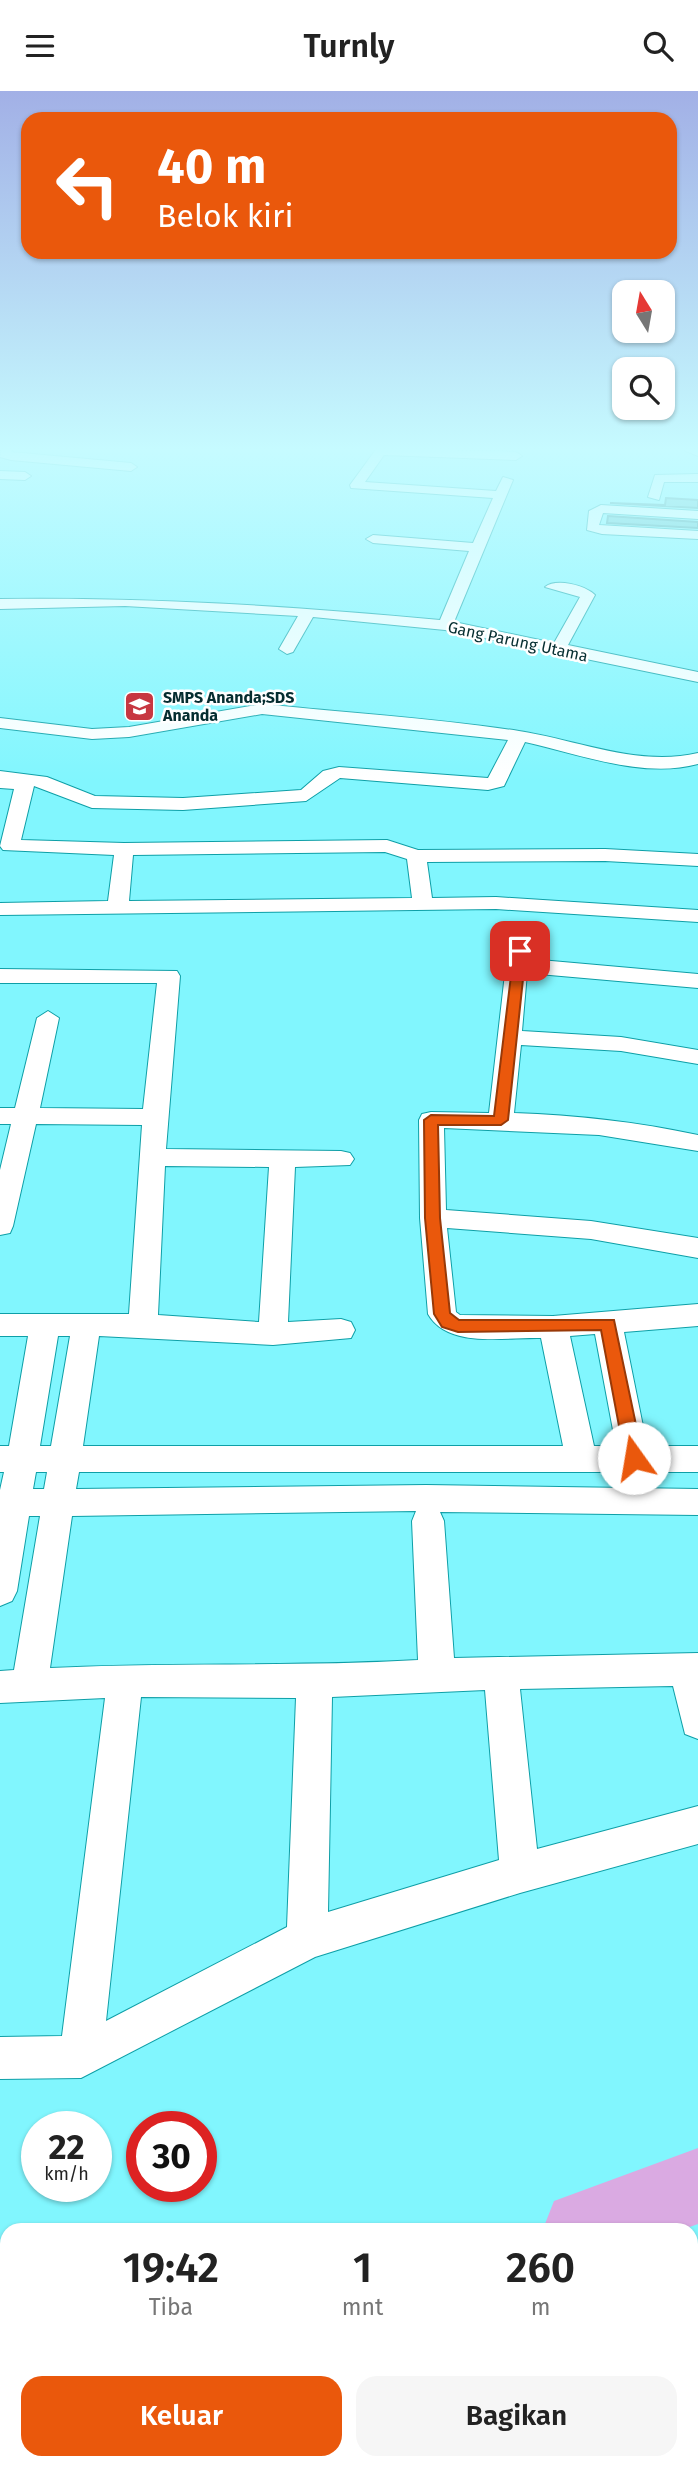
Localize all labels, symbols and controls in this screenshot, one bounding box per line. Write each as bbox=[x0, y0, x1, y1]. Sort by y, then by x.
icon: menu bbox=[21, 27, 59, 65]
text: Turnly bbox=[304, 27, 394, 65]
icon: search bbox=[639, 27, 677, 65]
text: 40 m bbox=[157, 137, 266, 196]
icon: left bbox=[42, 140, 133, 231]
text: Belok kiri bbox=[157, 197, 293, 235]
north arrow bbox=[612, 280, 676, 343]
map controls bbox=[612, 280, 675, 420]
button: search bbox=[612, 357, 675, 420]
street label: Gang Parung Utama bbox=[446, 617, 590, 666]
place label: SMPS Ananda;SDS Ananda bbox=[162, 688, 294, 725]
school or university icon: SMPS Ananda;SDS Ananda bbox=[123, 689, 157, 723]
pin bbox=[490, 921, 550, 981]
icon: arrive bbox=[501, 932, 539, 970]
position arrow bbox=[597, 1421, 671, 1495]
speed limit sign: 30 bbox=[126, 2111, 217, 2202]
text: 22 bbox=[48, 2126, 85, 2168]
text: km/h bbox=[44, 2163, 89, 2185]
text: 19:42 bbox=[123, 2243, 219, 2293]
text: 1 bbox=[353, 2243, 372, 2293]
text: 260 bbox=[506, 2243, 575, 2293]
text: Tiba bbox=[149, 2293, 193, 2321]
text: mnt bbox=[342, 2293, 383, 2321]
text: m bbox=[531, 2293, 550, 2321]
button: Keluar bbox=[21, 2376, 342, 2456]
button: Bagikan bbox=[356, 2376, 677, 2456]

